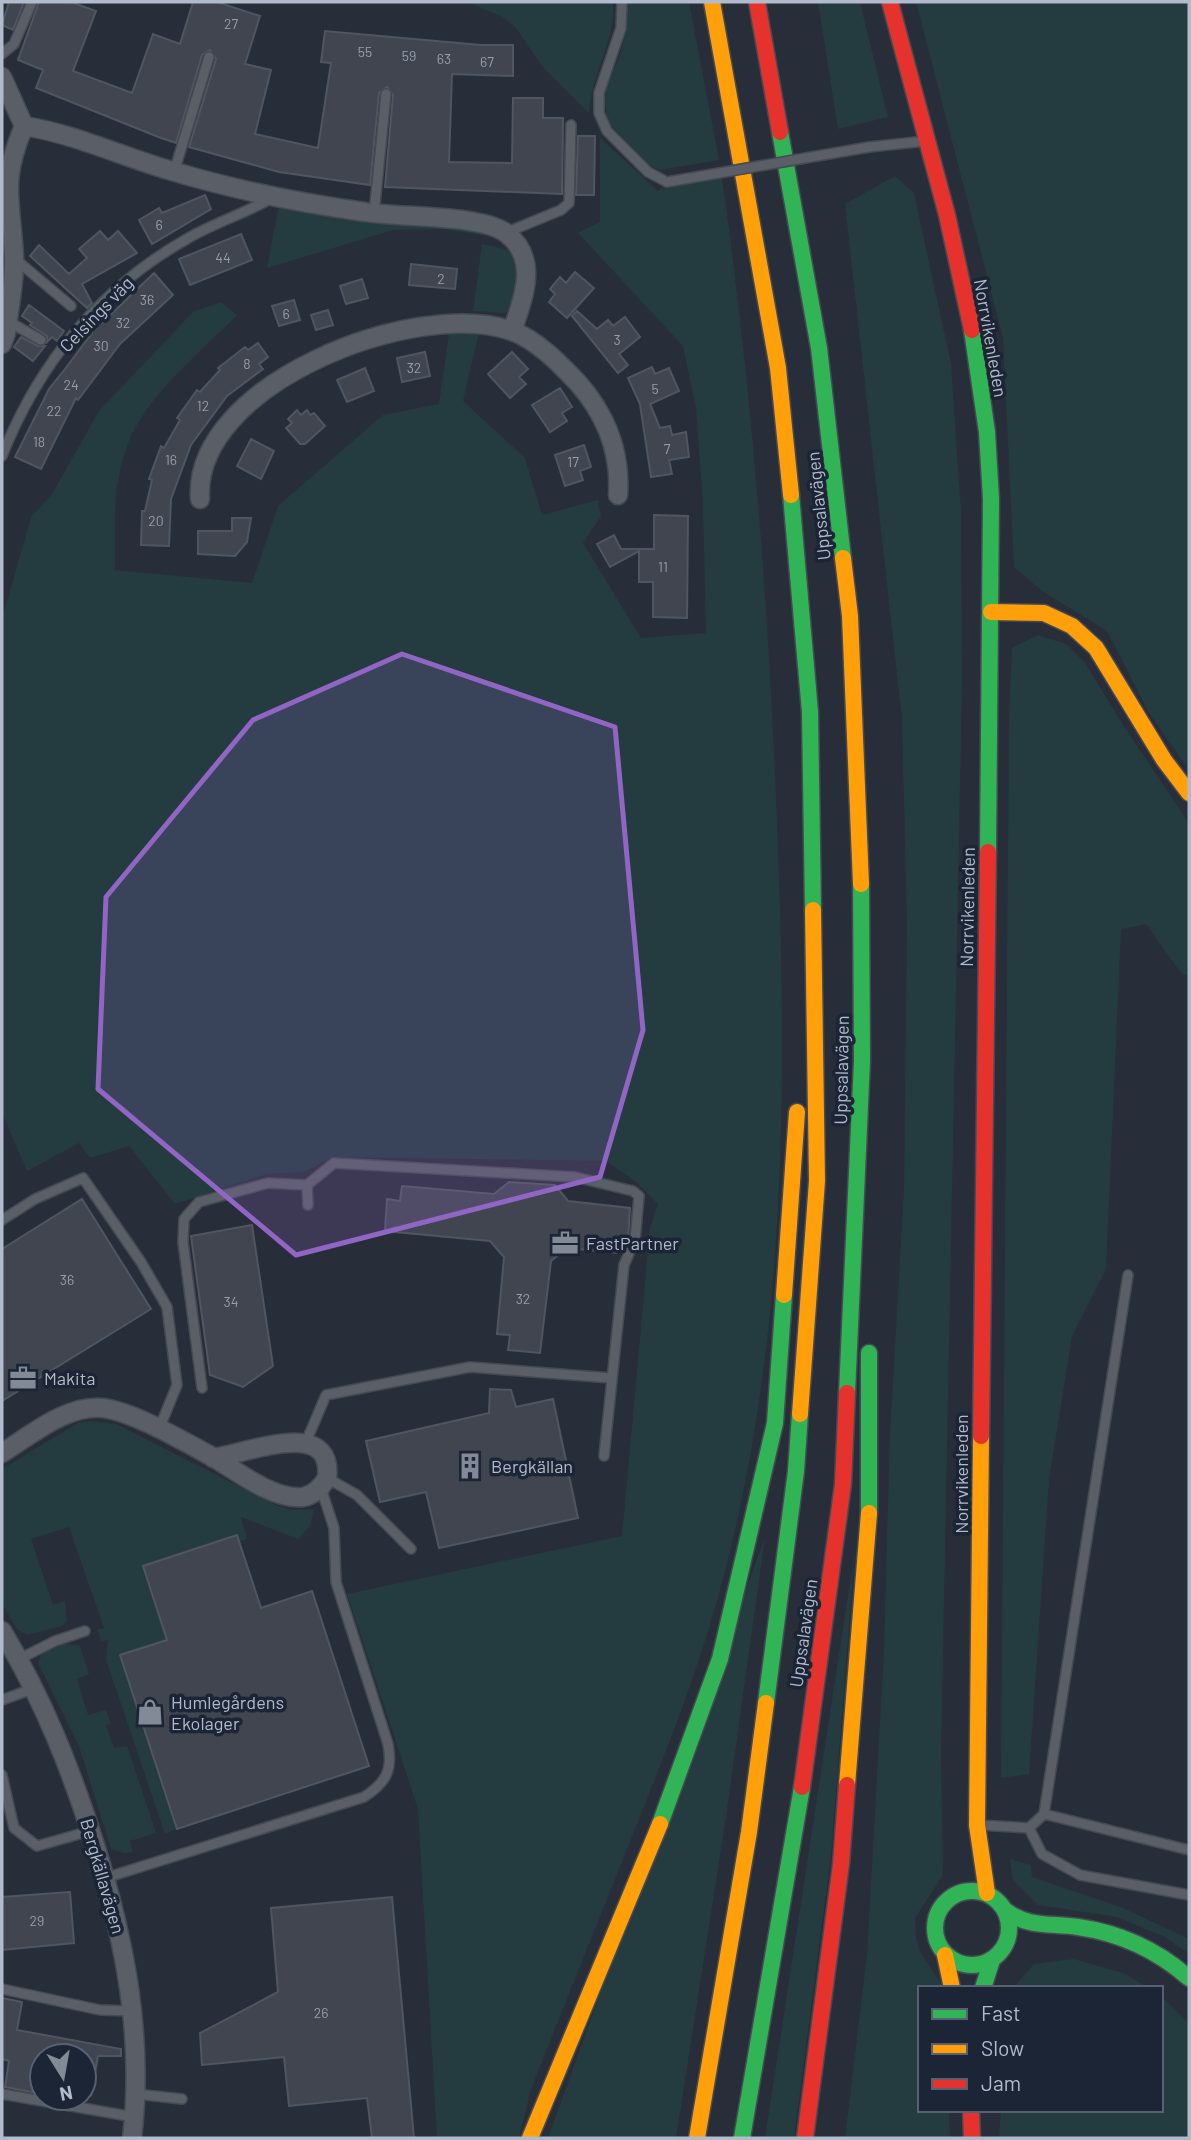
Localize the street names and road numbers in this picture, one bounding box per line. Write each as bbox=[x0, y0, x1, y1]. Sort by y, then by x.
street label: Celsings väg bbox=[55, 272, 137, 356]
street label: Norrvikenleden bbox=[970, 277, 1012, 399]
street label: Uppsalavägen bbox=[801, 451, 835, 561]
street label: Norrvikenleden bbox=[955, 847, 979, 967]
street label: Uppsalavägen bbox=[829, 1015, 853, 1125]
street label: Norrvikenleden bbox=[950, 1414, 972, 1534]
street label: Uppsalavägen bbox=[785, 1577, 821, 1689]
street label: Bergkällavägen bbox=[76, 1816, 130, 1936]

